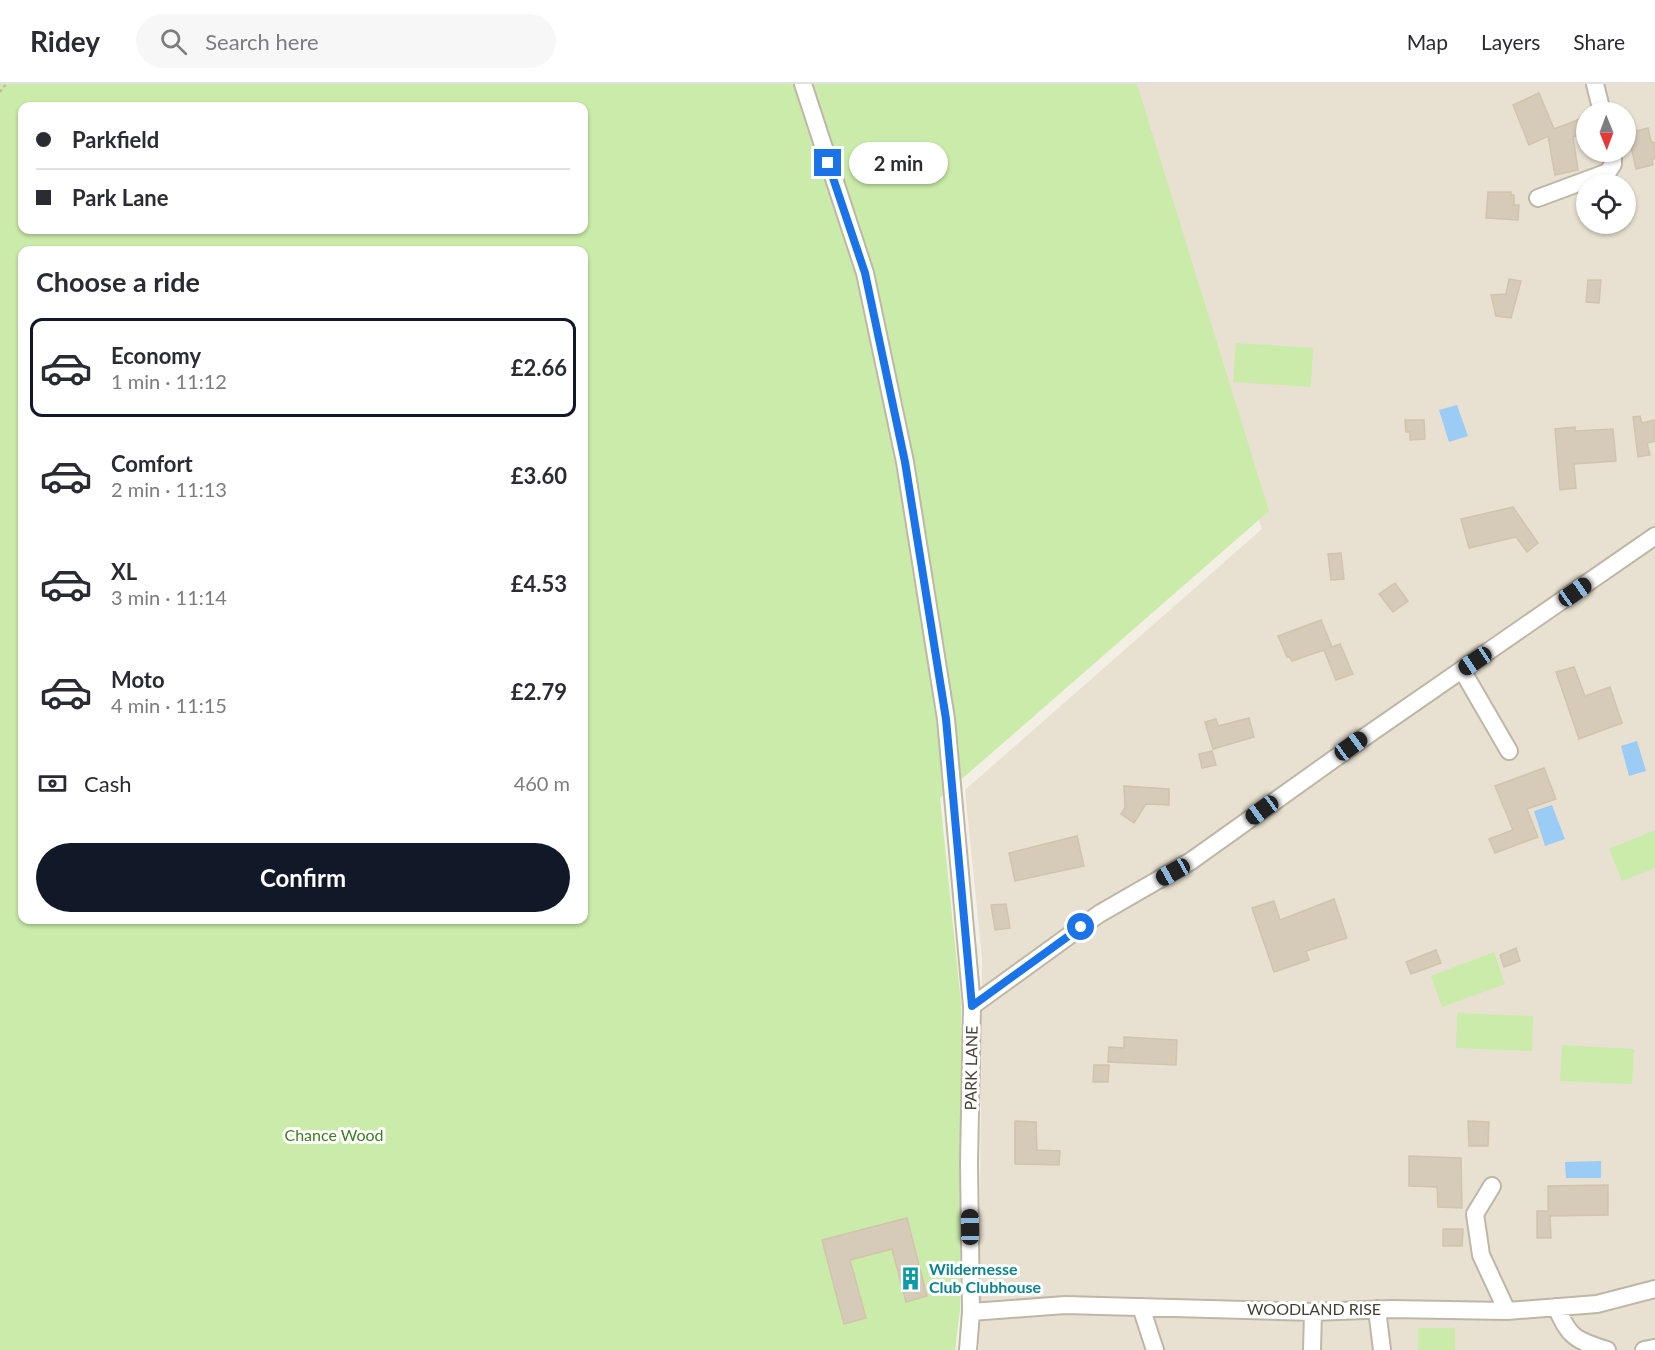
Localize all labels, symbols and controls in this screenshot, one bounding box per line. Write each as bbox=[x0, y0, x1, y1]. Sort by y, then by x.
search box bbox=[136, 14, 556, 68]
text: Ridey bbox=[30, 24, 100, 58]
icon: search bbox=[157, 25, 190, 58]
text: Search here bbox=[205, 28, 319, 55]
text: Map bbox=[1407, 29, 1448, 54]
text: Layers bbox=[1481, 29, 1540, 54]
text: Share bbox=[1573, 29, 1625, 54]
north arrow bbox=[1576, 102, 1636, 162]
map controls bbox=[1576, 102, 1636, 234]
text: Parkfield bbox=[72, 126, 159, 153]
callout: 2 min bbox=[849, 142, 948, 184]
route end bbox=[814, 149, 841, 176]
text: 2 min bbox=[874, 151, 923, 175]
button: locate bbox=[1576, 174, 1636, 234]
text: Park Lane bbox=[72, 184, 169, 211]
text: Choose a ride bbox=[36, 265, 200, 298]
icon: car bbox=[39, 341, 93, 395]
text: Economy bbox=[111, 342, 201, 369]
text: £2.66 bbox=[511, 354, 567, 381]
text: 1 min · 11:12 bbox=[111, 369, 227, 393]
icon: car bbox=[39, 449, 93, 503]
text: Comfort bbox=[111, 450, 193, 477]
text: £3.60 bbox=[511, 462, 567, 489]
text: 2 min · 11:13 bbox=[111, 477, 227, 501]
icon: car bbox=[39, 557, 93, 611]
text: XL bbox=[111, 558, 137, 585]
text: £4.53 bbox=[511, 570, 567, 597]
car bbox=[1555, 574, 1595, 610]
text: 3 min · 11:14 bbox=[111, 585, 227, 609]
car bbox=[1455, 643, 1495, 679]
icon: car bbox=[39, 665, 93, 719]
text: Moto bbox=[111, 666, 165, 693]
text: £2.79 bbox=[511, 678, 567, 705]
text: 4 min · 11:15 bbox=[111, 693, 227, 717]
car bbox=[1331, 728, 1371, 764]
icon: cash bbox=[36, 767, 69, 800]
text: Cash bbox=[84, 770, 131, 797]
text: 460 m bbox=[514, 771, 570, 795]
car bbox=[1242, 792, 1282, 828]
button: Confirm bbox=[36, 843, 570, 912]
car bbox=[1153, 855, 1193, 889]
route start bbox=[1067, 913, 1094, 940]
street label: PARK LANE bbox=[960, 1025, 981, 1111]
park label: Chance Wood bbox=[284, 1125, 384, 1144]
car bbox=[961, 1209, 979, 1245]
place label: Wildernesse Club Clubhouse bbox=[929, 1259, 1041, 1296]
building icon: Wildernesse Club Clubhouse bbox=[898, 1265, 924, 1291]
street label: WOODLAND RISE bbox=[1247, 1299, 1381, 1318]

